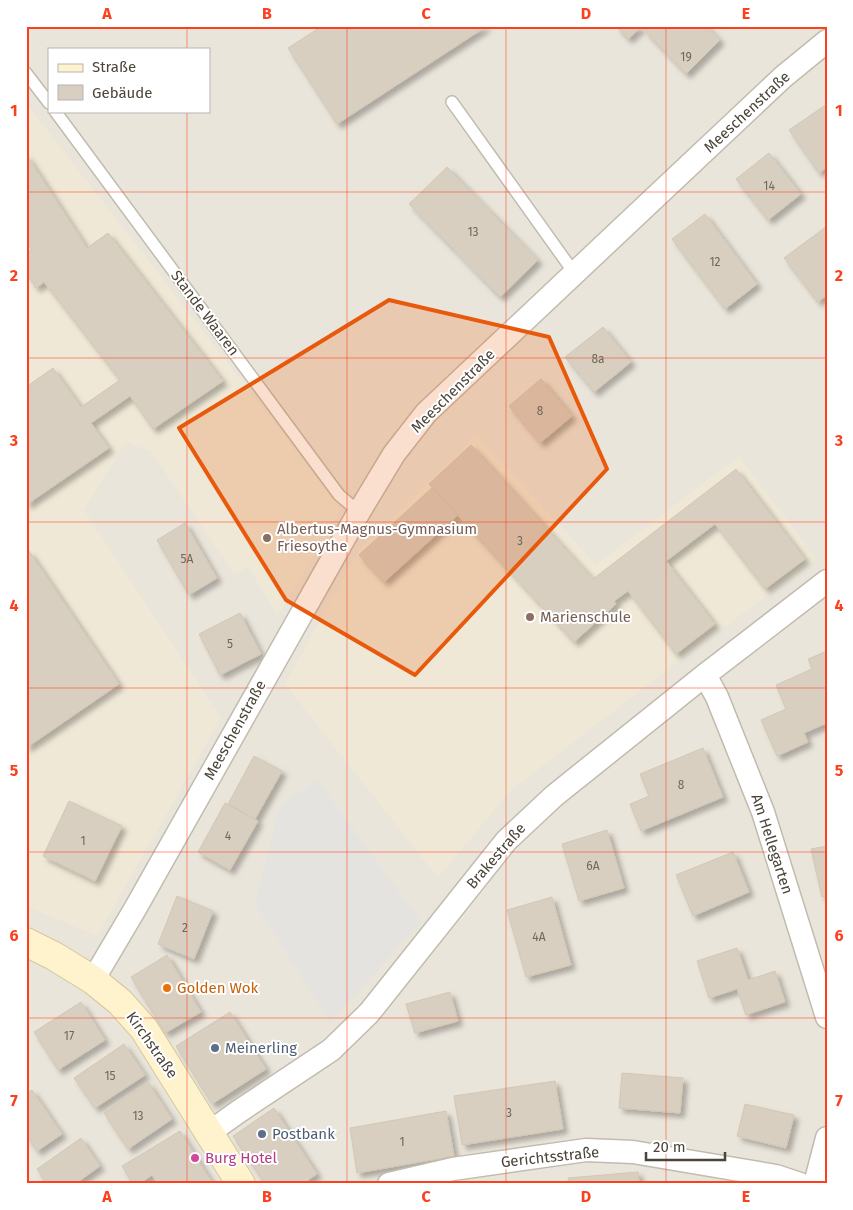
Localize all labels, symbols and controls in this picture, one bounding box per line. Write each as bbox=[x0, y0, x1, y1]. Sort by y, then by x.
text: A bbox=[101, 4, 112, 23]
text: B bbox=[262, 4, 272, 23]
text: C bbox=[421, 4, 431, 23]
text: D bbox=[581, 4, 591, 23]
text: E bbox=[742, 4, 750, 23]
legend bbox=[48, 48, 210, 112]
house number: 19 bbox=[680, 50, 692, 64]
text: Straße bbox=[92, 58, 136, 76]
street label: Meeschenstraße bbox=[700, 68, 794, 156]
text: Gebäude bbox=[92, 84, 152, 102]
text: 1 bbox=[10, 101, 18, 120]
text: 1 bbox=[835, 101, 843, 120]
house number: 14 bbox=[763, 179, 775, 193]
house number: 13 bbox=[467, 225, 479, 239]
house number: 12 bbox=[709, 255, 721, 269]
text: 2 bbox=[10, 266, 18, 285]
text: 2 bbox=[835, 266, 843, 285]
street label: Stande Waaren bbox=[167, 267, 243, 359]
street label: Meeschenstraße bbox=[407, 345, 499, 437]
house number: 8a bbox=[591, 352, 605, 366]
house number: 8 bbox=[537, 404, 544, 418]
text: 3 bbox=[9, 431, 18, 450]
text: 3 bbox=[834, 431, 843, 450]
place label: Albertus-Magnus-Gymnasium Friesoythe bbox=[277, 520, 477, 555]
marker: Albertus-Magnus-Gymnasium Friesoythe bbox=[261, 532, 273, 544]
house number: 3 bbox=[517, 534, 523, 548]
house number: 5A bbox=[181, 552, 194, 566]
text: 4 bbox=[9, 596, 19, 615]
text: 4 bbox=[834, 596, 844, 615]
place label: Marienschule bbox=[540, 608, 631, 626]
marker: Marienschule bbox=[524, 611, 536, 623]
house number: 5 bbox=[227, 637, 233, 651]
street label: Meeschenstraße bbox=[200, 677, 270, 783]
text: 5 bbox=[10, 761, 19, 780]
text: 5 bbox=[835, 761, 844, 780]
house number: 8 bbox=[678, 778, 685, 792]
street label: Am Hellegarten bbox=[747, 792, 797, 896]
street label: Brakestraße bbox=[463, 819, 529, 893]
house number: 4 bbox=[225, 829, 232, 843]
house number: 1 bbox=[80, 834, 86, 848]
house number: 6A bbox=[586, 859, 600, 873]
house number: 2 bbox=[182, 921, 188, 935]
text: 6 bbox=[9, 926, 19, 945]
text: 6 bbox=[834, 926, 844, 945]
house number: 4A bbox=[532, 930, 546, 944]
place label: Golden Wok bbox=[177, 979, 258, 997]
marker: Golden Wok bbox=[161, 982, 173, 994]
street label: Kirchstraße bbox=[122, 1008, 182, 1082]
house number: 17 bbox=[64, 1029, 74, 1043]
place label: Meinerling bbox=[225, 1039, 297, 1057]
marker: Meinerling bbox=[209, 1042, 221, 1054]
house number: 15 bbox=[104, 1069, 116, 1083]
text: 7 bbox=[10, 1091, 18, 1110]
text: 7 bbox=[835, 1091, 843, 1110]
house number: 3 bbox=[506, 1106, 512, 1120]
house number: 13 bbox=[132, 1109, 144, 1123]
place label: Postbank bbox=[272, 1125, 335, 1143]
marker: Postbank bbox=[256, 1128, 268, 1140]
scale bar bbox=[646, 1130, 724, 1162]
house number: 1 bbox=[399, 1135, 405, 1149]
text: 20 m bbox=[653, 1138, 686, 1156]
street label: Gerichtsstraße bbox=[500, 1143, 600, 1171]
place label: Burg Hotel bbox=[205, 1149, 278, 1167]
marker: Burg Hotel bbox=[189, 1152, 201, 1164]
text: A bbox=[101, 1187, 112, 1206]
text: B bbox=[262, 1187, 272, 1206]
text: C bbox=[421, 1187, 431, 1206]
text: D bbox=[581, 1187, 591, 1206]
text: E bbox=[742, 1187, 750, 1206]

